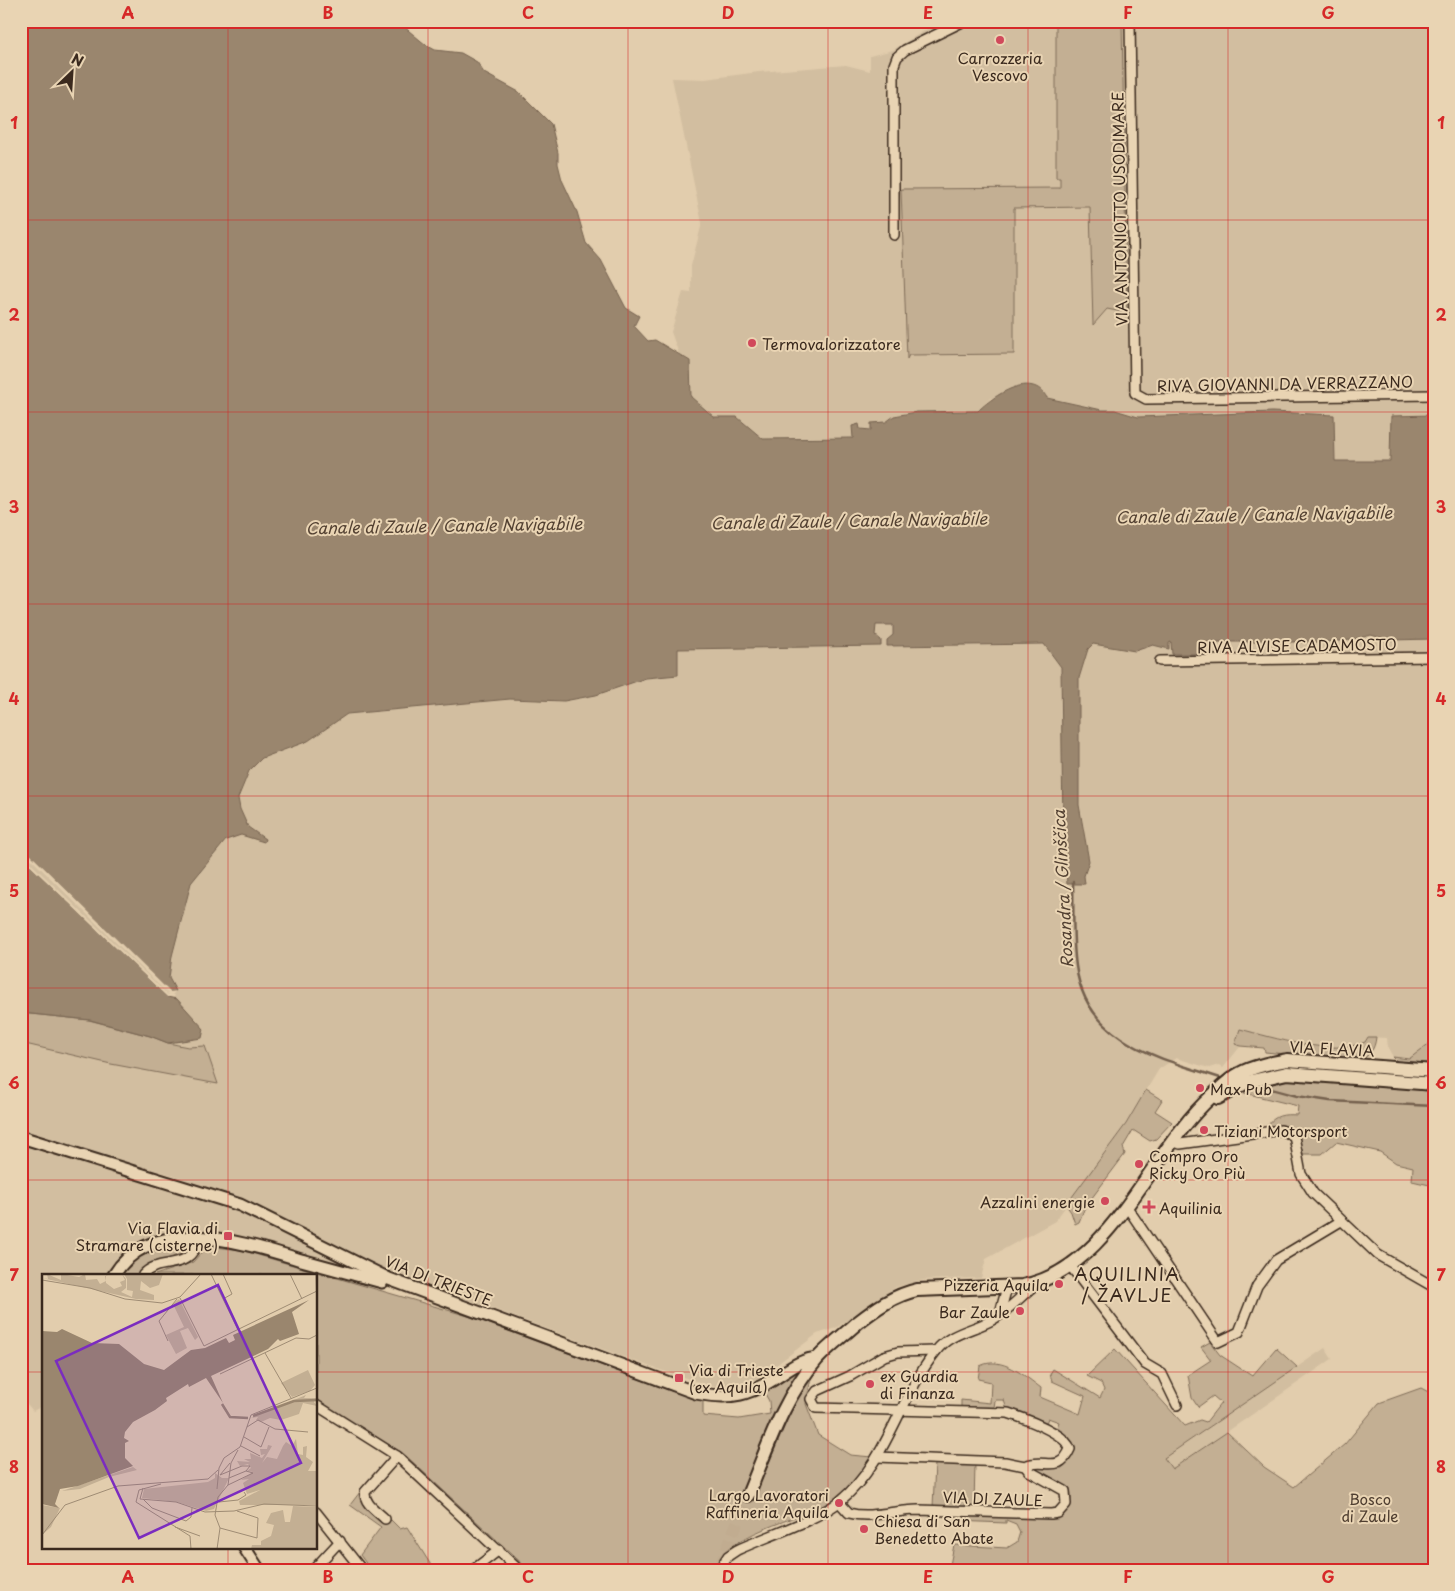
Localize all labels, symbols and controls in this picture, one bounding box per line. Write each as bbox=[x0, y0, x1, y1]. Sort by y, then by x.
text: A bbox=[122, 0, 135, 24]
text: B bbox=[323, 0, 334, 24]
text: C bbox=[522, 0, 534, 24]
text: D bbox=[722, 0, 734, 24]
text: E bbox=[923, 0, 933, 24]
text: F bbox=[1123, 0, 1133, 24]
text: G bbox=[1321, 0, 1335, 24]
marker: Carrozzeria Vescovo bbox=[994, 34, 1006, 46]
place label: Carrozzeria Vescovo bbox=[958, 46, 1043, 86]
north arrow bbox=[48, 48, 98, 98]
text: N bbox=[68, 48, 87, 72]
street label: VIA ANTONIOTTO USODIMARE bbox=[1105, 92, 1133, 326]
text: 1 bbox=[10, 110, 18, 134]
text: 1 bbox=[1437, 110, 1445, 134]
text: 2 bbox=[8, 302, 20, 326]
text: 2 bbox=[1435, 302, 1447, 326]
place label: Termovalorizzatore bbox=[762, 332, 901, 355]
marker: Termovalorizzatore bbox=[746, 337, 758, 349]
street label: RIVA GIOVANNI DA VERRAZZANO bbox=[1157, 369, 1413, 397]
text: 3 bbox=[9, 494, 19, 518]
text: 3 bbox=[1436, 494, 1446, 518]
water label: Canale di Zaule / Canale Navigabile bbox=[1115, 500, 1394, 528]
water label: Canale di Zaule / Canale Navigabile bbox=[710, 506, 989, 534]
water label: Canale di Zaule / Canale Navigabile bbox=[305, 511, 584, 539]
street label: RIVA ALVISE CADAMOSTO bbox=[1197, 632, 1397, 658]
text: 4 bbox=[9, 686, 20, 710]
text: 4 bbox=[1436, 686, 1447, 710]
water label: Rosandra / Glinščica bbox=[1046, 808, 1078, 969]
text: 5 bbox=[9, 878, 19, 902]
text: 5 bbox=[1436, 878, 1446, 902]
street label: VIA FLAVIA bbox=[1289, 1034, 1375, 1062]
text: 6 bbox=[8, 1070, 20, 1094]
text: 6 bbox=[1435, 1070, 1447, 1094]
place label: Max Pub bbox=[1210, 1077, 1272, 1100]
marker: Max Pub bbox=[1194, 1082, 1206, 1094]
place label: Tiziani Motorsport bbox=[1214, 1119, 1347, 1142]
marker: Tiziani Motorsport bbox=[1198, 1124, 1210, 1136]
place label: Compro Oro Ricky Oro Più bbox=[1149, 1144, 1245, 1184]
marker: Compro Oro Ricky Oro Più bbox=[1133, 1158, 1145, 1170]
place label: Azzalini energie bbox=[980, 1190, 1095, 1213]
marker: Azzalini energie bbox=[1099, 1195, 1111, 1207]
place label: Aquilinia bbox=[1159, 1196, 1223, 1219]
marker: Aquilinia bbox=[1143, 1201, 1155, 1213]
place label: Via Flavia di Stramare (cisterne) bbox=[76, 1216, 218, 1256]
marker: Via Flavia di Stramare (cisterne) bbox=[222, 1230, 234, 1242]
street label: VIA DI TRIESTE bbox=[382, 1249, 496, 1311]
district label: AQUILINIA / ŽAVLJE bbox=[1074, 1260, 1180, 1308]
text: 7 bbox=[9, 1262, 19, 1286]
text: 7 bbox=[1436, 1262, 1446, 1286]
place label: Pizzeria Aquila bbox=[943, 1273, 1050, 1296]
inset map bbox=[42, 1274, 318, 1548]
marker: Pizzeria Aquila bbox=[1053, 1278, 1065, 1290]
place label: Bar Zaule bbox=[939, 1300, 1010, 1323]
marker: Bar Zaule bbox=[1014, 1305, 1026, 1317]
place label: Via di Trieste (ex Aquila) bbox=[689, 1358, 783, 1398]
place label: ex Guardia di Finanza bbox=[880, 1364, 959, 1404]
marker: Via di Trieste (ex Aquila) bbox=[673, 1372, 685, 1384]
marker: ex Guardia di Finanza bbox=[864, 1378, 876, 1390]
text: 8 bbox=[9, 1454, 19, 1478]
text: 8 bbox=[1436, 1454, 1446, 1478]
place label: Largo Lavoratori Raffineria Aquila bbox=[705, 1483, 830, 1523]
street label: VIA DI ZAULE bbox=[942, 1485, 1044, 1511]
park label: Bosco di Zaule bbox=[1341, 1487, 1399, 1527]
marker: Largo Lavoratori Raffineria Aquila bbox=[833, 1497, 845, 1509]
place label: Chiesa di San Benedetto Abate bbox=[874, 1509, 994, 1549]
marker: Chiesa di San Benedetto Abate bbox=[858, 1523, 870, 1535]
text: A bbox=[122, 1564, 135, 1588]
text: B bbox=[323, 1564, 334, 1588]
text: C bbox=[522, 1564, 534, 1588]
text: D bbox=[722, 1564, 734, 1588]
text: E bbox=[923, 1564, 933, 1588]
text: F bbox=[1123, 1564, 1133, 1588]
text: G bbox=[1321, 1564, 1335, 1588]

